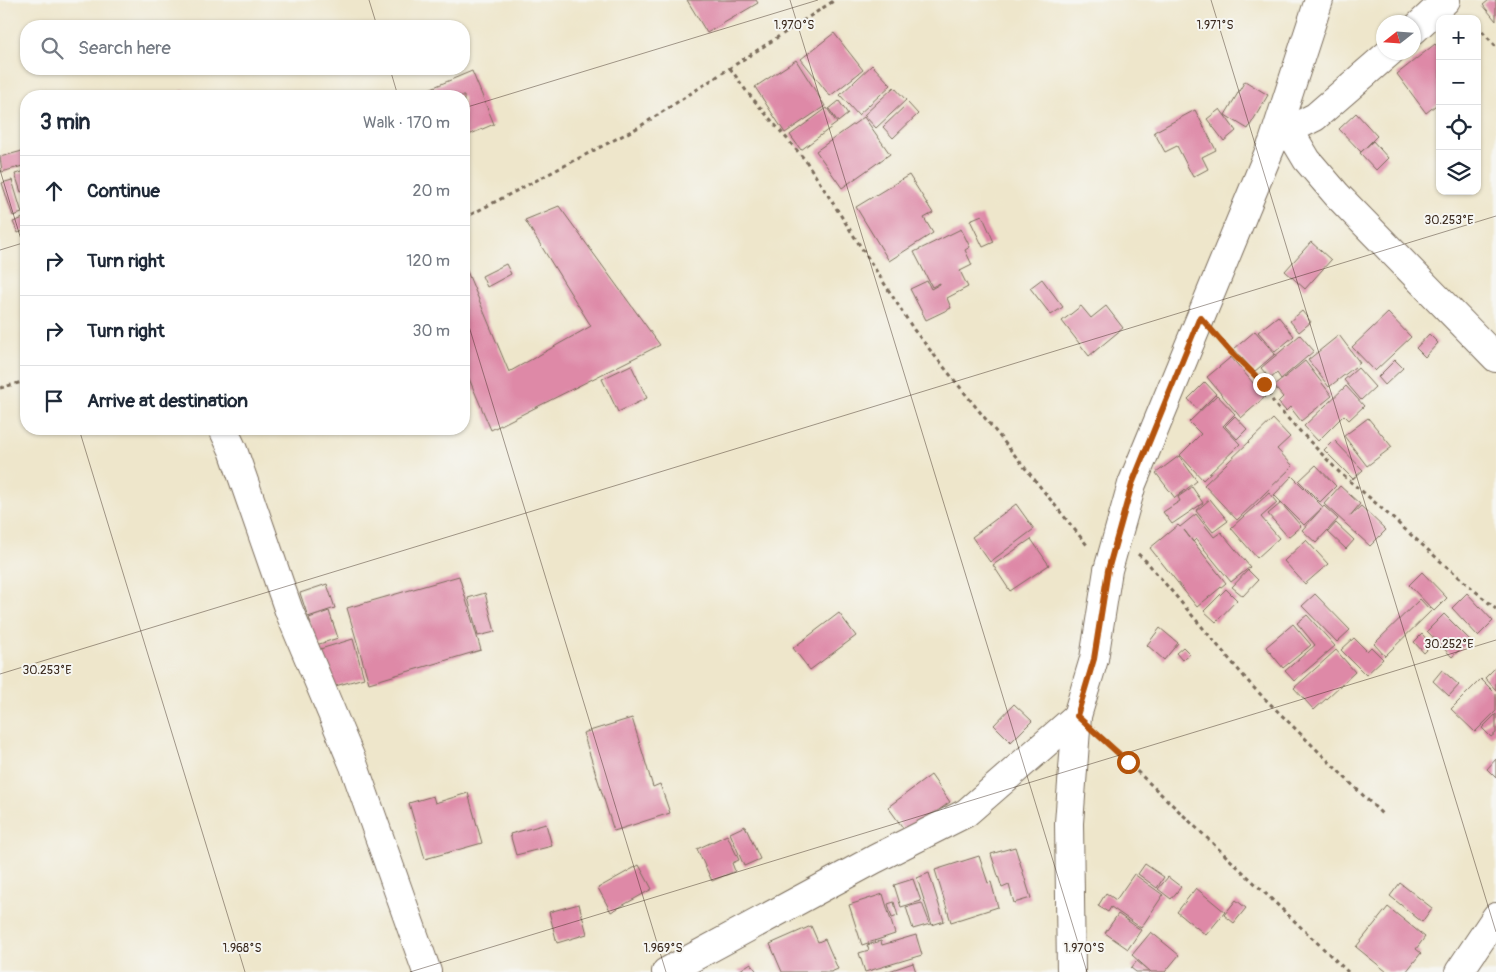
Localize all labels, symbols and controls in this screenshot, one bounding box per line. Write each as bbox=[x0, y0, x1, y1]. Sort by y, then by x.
north arrow bbox=[1376, 15, 1421, 60]
map controls bbox=[1436, 15, 1481, 195]
button: + bbox=[1436, 15, 1481, 60]
text: 1.970°S bbox=[774, 18, 814, 33]
text: 1.971°S bbox=[1197, 18, 1233, 33]
search box bbox=[20, 20, 470, 75]
icon: search bbox=[38, 34, 66, 62]
text: Search here bbox=[78, 36, 171, 60]
button: − bbox=[1436, 60, 1481, 105]
button: locate bbox=[1436, 105, 1481, 150]
text: 3 min bbox=[40, 109, 90, 136]
text: Walk · 170 m bbox=[363, 113, 450, 133]
button: layers bbox=[1436, 150, 1481, 195]
icon: ahead bbox=[40, 177, 68, 205]
text: Continue bbox=[87, 179, 160, 203]
text: 20 m bbox=[412, 181, 450, 201]
text: 30.253°E bbox=[1425, 213, 1473, 228]
icon: right bbox=[40, 247, 68, 275]
text: Turn right bbox=[87, 249, 165, 273]
text: 120 m bbox=[406, 251, 450, 271]
icon: right bbox=[40, 317, 68, 345]
text: Turn right bbox=[87, 319, 165, 343]
text: 30 m bbox=[412, 321, 450, 341]
route end bbox=[1253, 373, 1276, 396]
icon: arrive bbox=[40, 387, 68, 415]
text: Arrive at destination bbox=[87, 389, 248, 413]
text: 30.252°E bbox=[1425, 637, 1473, 652]
text: 30.253°E bbox=[23, 663, 71, 678]
route start bbox=[1117, 751, 1140, 774]
text: 1.968°S bbox=[223, 941, 261, 956]
text: 1.969°S bbox=[644, 941, 682, 956]
text: 1.970°S bbox=[1064, 941, 1104, 956]

